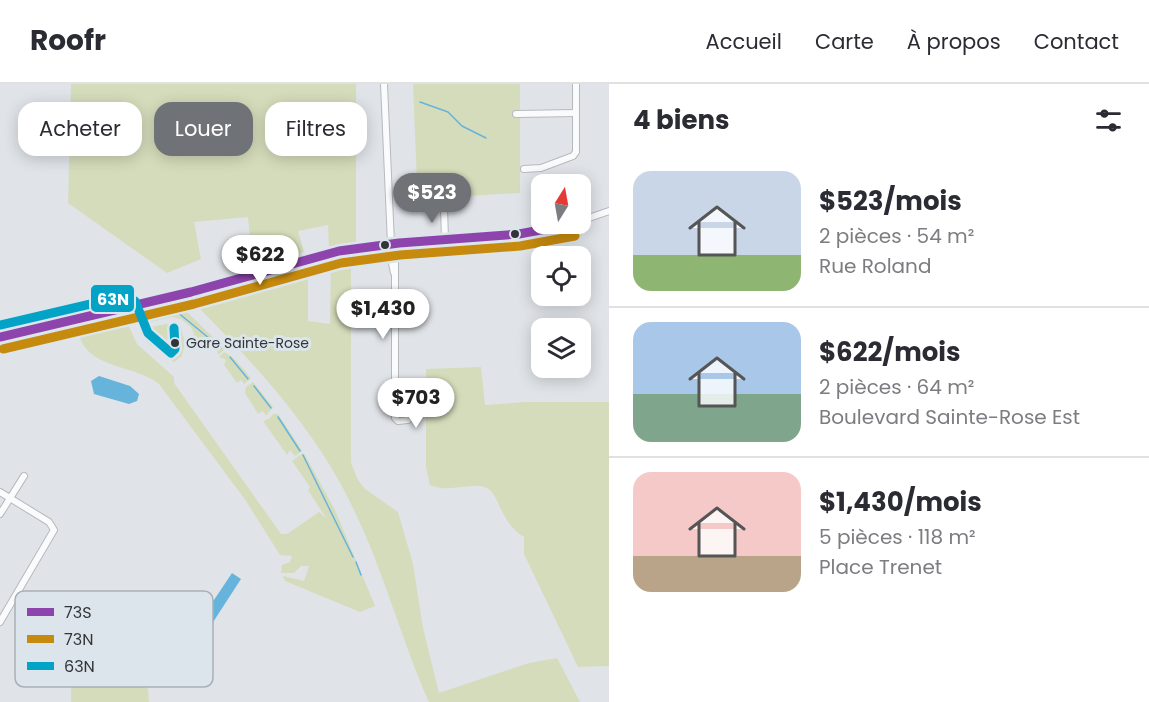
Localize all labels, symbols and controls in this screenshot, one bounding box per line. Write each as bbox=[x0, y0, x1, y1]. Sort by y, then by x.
text: Roofr bbox=[30, 21, 106, 60]
text: Accueil bbox=[705, 27, 782, 56]
text: Carte bbox=[815, 27, 874, 56]
text: À propos bbox=[907, 27, 1001, 56]
text: Contact bbox=[1034, 27, 1119, 56]
chip: Acheter bbox=[18, 102, 142, 156]
chip: Louer bbox=[154, 102, 253, 156]
chip: Filtres bbox=[265, 102, 367, 156]
text: 4 biens bbox=[633, 102, 730, 138]
icon: filters bbox=[1092, 104, 1125, 137]
pin: $523 bbox=[396, 173, 468, 224]
north arrow bbox=[531, 174, 591, 234]
map controls bbox=[531, 174, 591, 378]
text: $523 bbox=[407, 178, 457, 206]
text: $523/mois bbox=[819, 183, 962, 219]
icon: home bbox=[681, 195, 753, 267]
text: 2 pièces · 54 m² bbox=[819, 222, 974, 250]
unlabelled marker bbox=[509, 228, 521, 240]
pin: $622 bbox=[224, 235, 296, 286]
unlabelled marker bbox=[379, 239, 391, 251]
text: $622 bbox=[236, 240, 284, 268]
button: locate bbox=[531, 246, 591, 306]
text: Rue Roland bbox=[819, 252, 931, 280]
line badge: 63N bbox=[90, 284, 135, 313]
text: 63N bbox=[97, 288, 129, 311]
pin: $1,430 bbox=[334, 289, 432, 340]
text: $1,430 bbox=[350, 294, 416, 322]
button: layers bbox=[531, 318, 591, 378]
place label: Gare Sainte-Rose bbox=[186, 333, 309, 353]
text: $622/mois bbox=[819, 334, 960, 370]
marker: Gare Sainte-Rose bbox=[169, 337, 181, 349]
icon: home bbox=[681, 346, 753, 418]
text: 2 pièces · 64 m² bbox=[819, 373, 974, 401]
pin: $703 bbox=[380, 378, 452, 429]
text: $703 bbox=[392, 383, 441, 411]
text: Boulevard Sainte-Rose Est bbox=[819, 403, 1080, 431]
text: $1,430/mois bbox=[819, 484, 982, 520]
icon: home bbox=[681, 496, 753, 568]
text: 5 pièces · 118 m² bbox=[819, 523, 976, 551]
text: Place Trenet bbox=[819, 553, 942, 581]
legend bbox=[15, 591, 213, 687]
text: 73S bbox=[64, 601, 92, 624]
text: 73N bbox=[64, 628, 93, 651]
text: 63N bbox=[64, 655, 95, 678]

